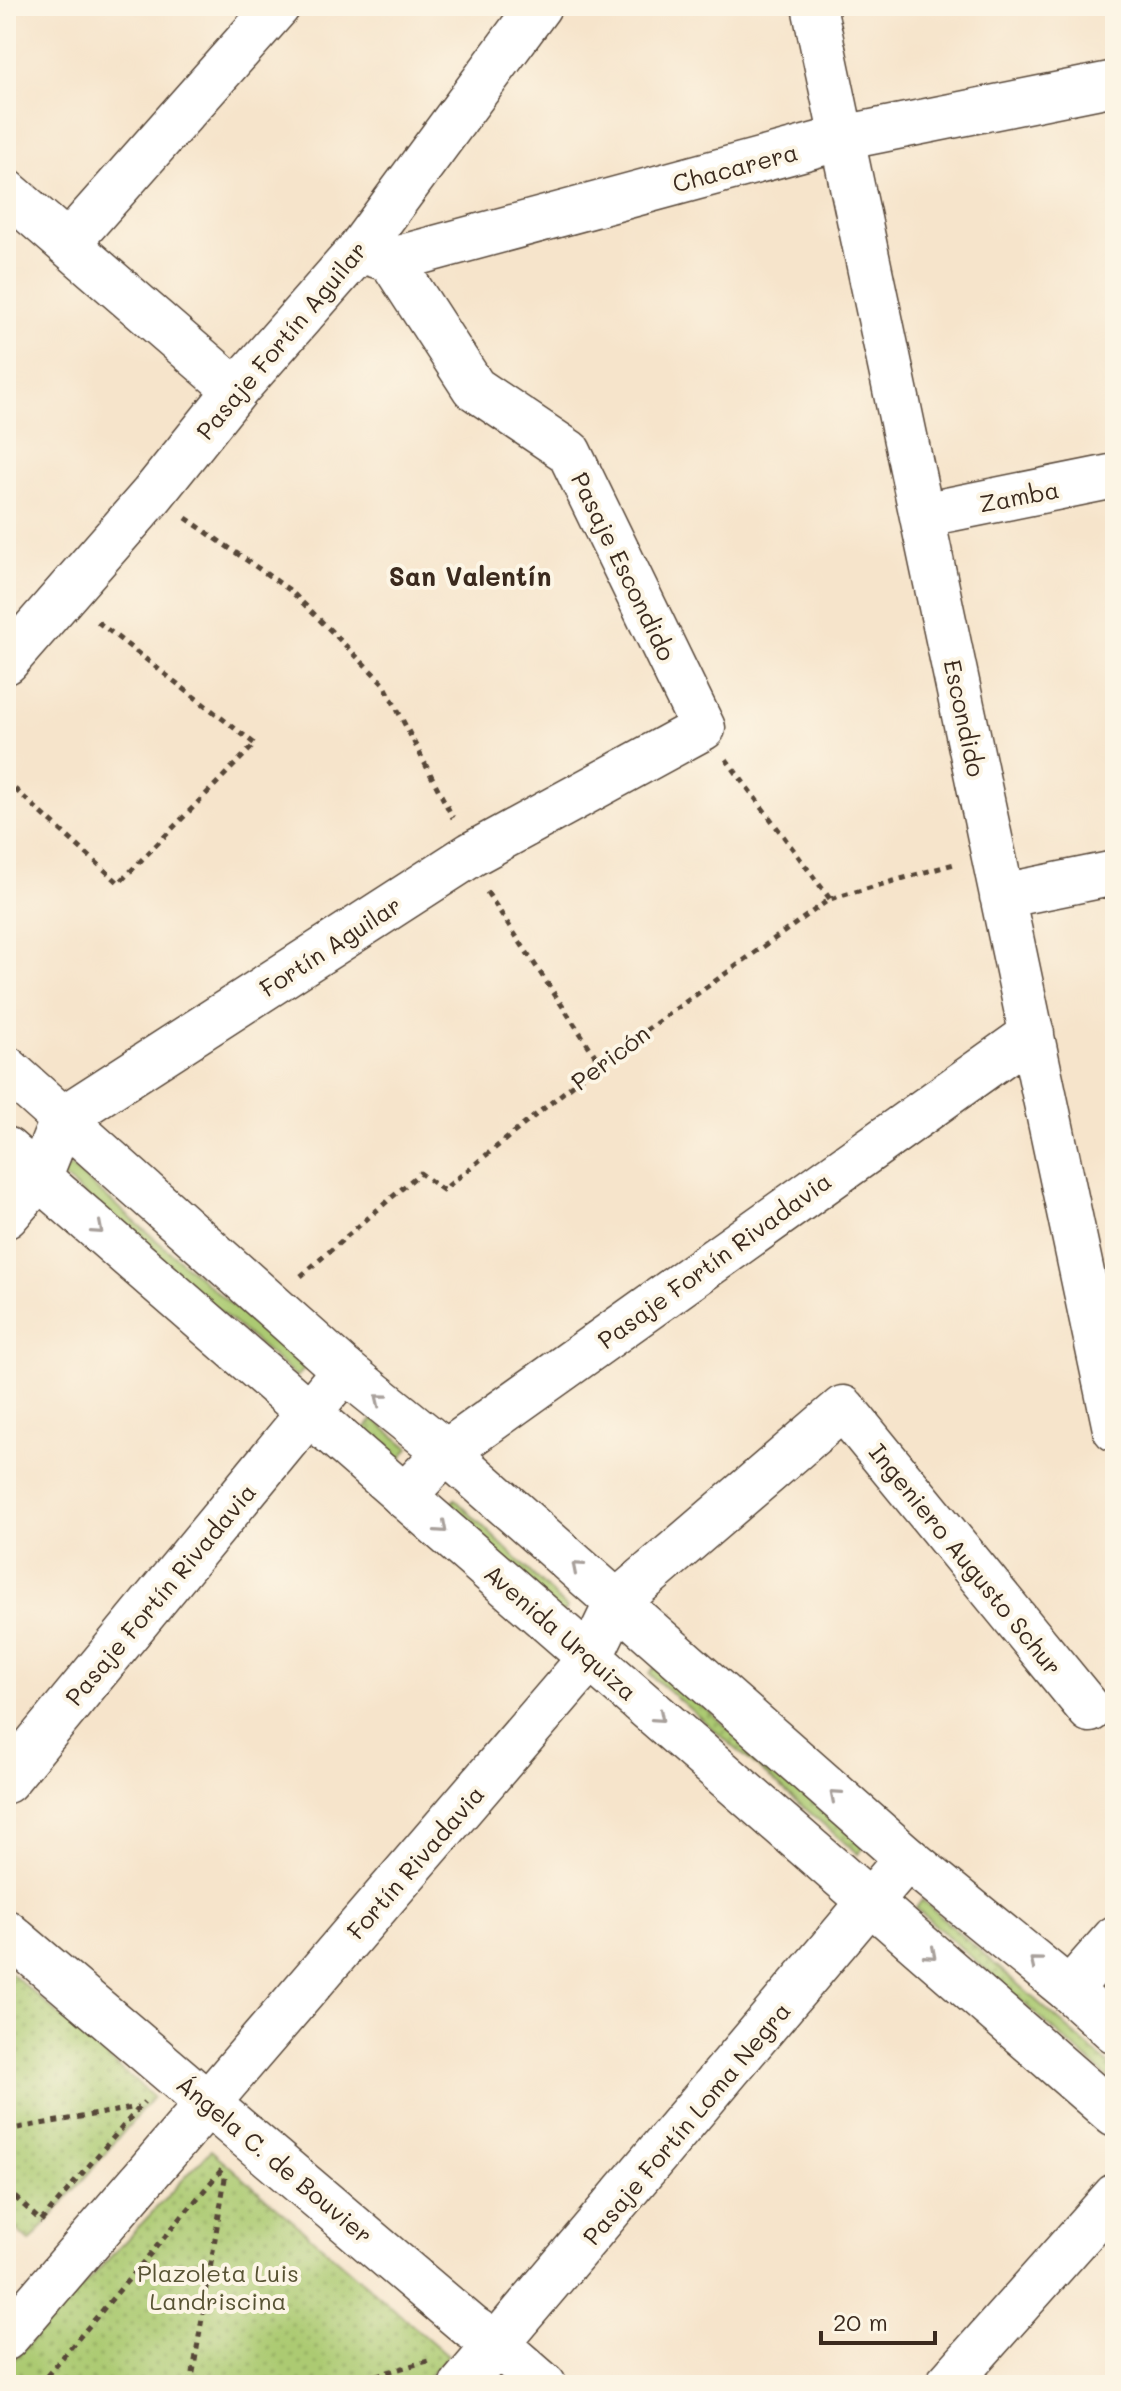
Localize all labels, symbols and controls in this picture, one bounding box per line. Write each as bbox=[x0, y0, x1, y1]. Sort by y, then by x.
street label: Chacarera bbox=[669, 135, 801, 199]
street label: Pasaje Fortín Aguilar bbox=[189, 234, 373, 446]
street label: Pasaje Escondido bbox=[565, 467, 683, 665]
street label: Zamba bbox=[977, 473, 1061, 519]
district label: San Valentín bbox=[389, 559, 551, 593]
street label: Escondido bbox=[937, 657, 993, 779]
street label: Fortín Aguilar bbox=[253, 889, 407, 1003]
street label: Pericón bbox=[565, 1017, 655, 1097]
street label: Pasaje Fortín Rivadavia bbox=[591, 1165, 837, 1355]
one-way arrow bbox=[88, 1219, 103, 1234]
one-way arrow bbox=[374, 1394, 389, 1408]
street label: Ingeniero Augusto Schur bbox=[863, 1437, 1069, 1681]
street label: Pasaje Fortín Rivadavia bbox=[58, 1476, 262, 1712]
one-way arrow bbox=[432, 1518, 447, 1533]
street label: Avenida Urquiza bbox=[478, 1557, 644, 1707]
one-way arrow bbox=[572, 1562, 587, 1577]
one-way arrow bbox=[649, 1708, 664, 1722]
street label: Fortín Rivadavia bbox=[340, 1779, 490, 1945]
one-way arrow bbox=[830, 1790, 845, 1805]
one-way arrow bbox=[921, 1945, 936, 1959]
one-way arrow bbox=[1029, 1957, 1044, 1972]
street label: Pasaje Fortín Loma Negra bbox=[575, 1995, 797, 2251]
street label: Ángela C. de Bouvier bbox=[171, 2068, 379, 2250]
park label: Plazoleta Luis Landriscina bbox=[137, 2257, 299, 2316]
scale bar bbox=[821, 2295, 935, 2345]
text: 20 m bbox=[833, 2306, 888, 2337]

